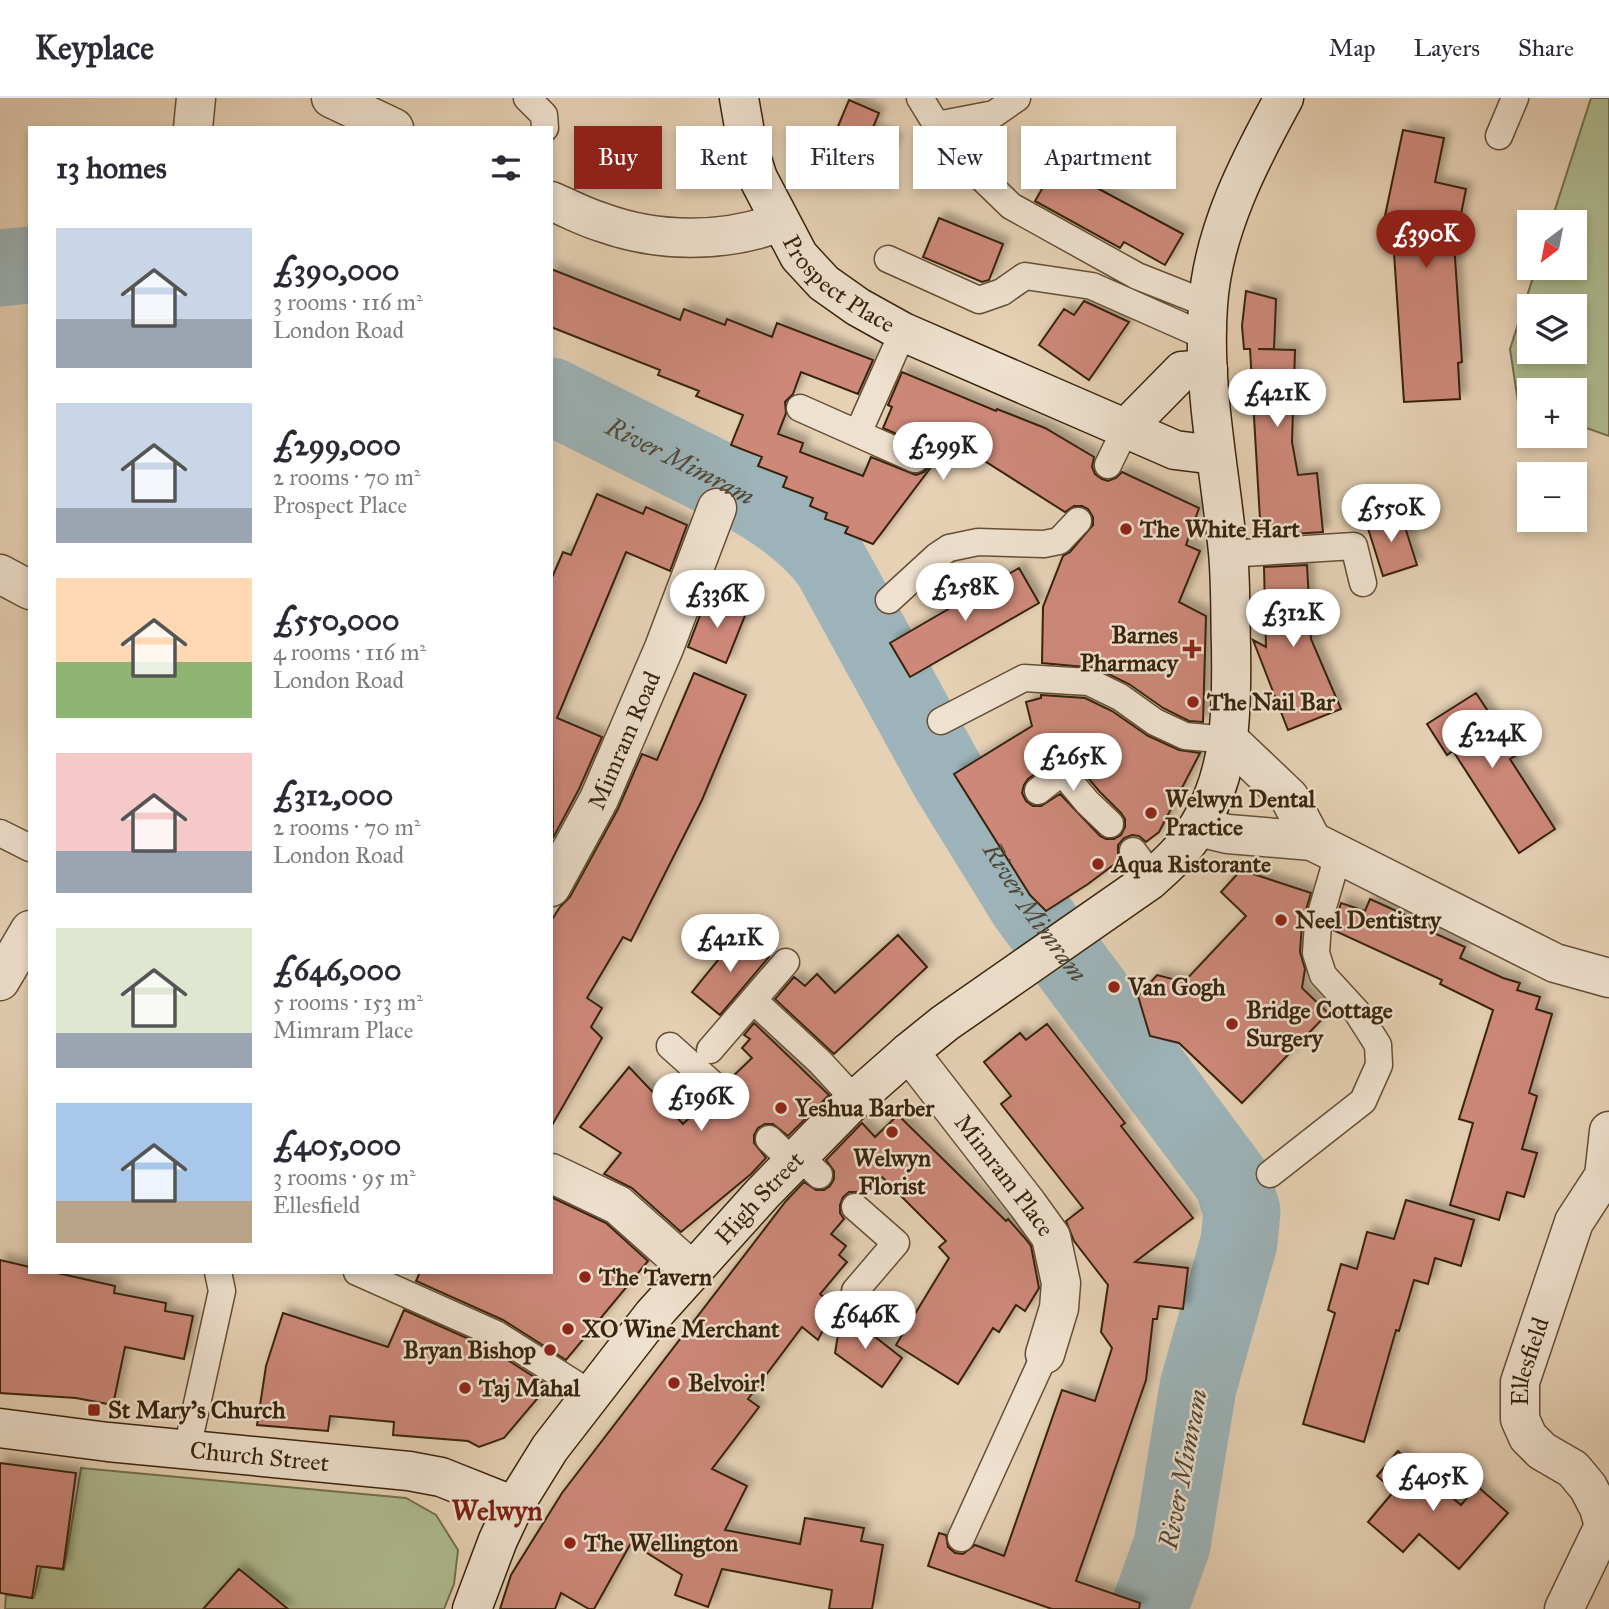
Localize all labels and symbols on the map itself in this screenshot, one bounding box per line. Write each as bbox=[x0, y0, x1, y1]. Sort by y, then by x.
north arrow bbox=[1517, 210, 1587, 280]
pin: £390K bbox=[1377, 211, 1475, 270]
street label: Prospect Place bbox=[776, 230, 900, 340]
pin: £421K bbox=[1228, 370, 1326, 429]
water label: River Mimram bbox=[600, 410, 761, 512]
pin: £299K bbox=[894, 422, 992, 482]
pin: £550K bbox=[1342, 484, 1440, 544]
place label: The White Hart bbox=[1139, 514, 1300, 544]
marker: The White Hart bbox=[1118, 521, 1134, 537]
pin: £258K bbox=[916, 564, 1014, 623]
pin: £336K bbox=[668, 570, 766, 630]
pin: £312K bbox=[1244, 589, 1342, 649]
place label: Barnes Pharmacy bbox=[1080, 620, 1180, 678]
marker: Barnes Pharmacy bbox=[1184, 641, 1200, 657]
street label: Mimram Road bbox=[581, 667, 667, 814]
place label: The Nail Bar bbox=[1206, 687, 1336, 717]
marker: The Nail Bar bbox=[1185, 694, 1201, 710]
pin: £224K bbox=[1443, 710, 1541, 770]
pin: £265K bbox=[1024, 734, 1122, 793]
place label: Welwyn Dental Practice bbox=[1165, 784, 1316, 842]
marker: Welwyn Dental Practice bbox=[1143, 805, 1159, 821]
water label: River Mimram bbox=[976, 836, 1095, 988]
place label: Aqua Ristorante bbox=[1110, 849, 1271, 879]
marker: Aqua Ristorante bbox=[1090, 856, 1106, 872]
place label: Neel Dentistry bbox=[1295, 905, 1443, 935]
marker: Neel Dentistry bbox=[1273, 912, 1289, 928]
pin: £421K bbox=[681, 914, 779, 974]
place label: Van Gogh bbox=[1127, 972, 1226, 1002]
marker: Van Gogh bbox=[1106, 979, 1122, 995]
place label: Bridge Cottage Surgery bbox=[1246, 995, 1393, 1053]
marker: Bridge Cottage Surgery bbox=[1224, 1016, 1240, 1032]
pin: £196K bbox=[652, 1074, 750, 1133]
place label: Yeshua Barber bbox=[794, 1093, 935, 1123]
marker: Yeshua Barber bbox=[773, 1100, 789, 1116]
street label: Mimram Place bbox=[948, 1108, 1061, 1243]
marker: Welwyn Florist bbox=[884, 1124, 900, 1140]
place label: Welwyn Florist bbox=[853, 1143, 931, 1201]
street label: High Street bbox=[709, 1145, 811, 1251]
place label: The Tavern bbox=[598, 1262, 712, 1292]
marker: The Tavern bbox=[577, 1269, 593, 1285]
pin: £646K bbox=[816, 1292, 914, 1351]
street label: Ellesfield bbox=[1505, 1313, 1556, 1406]
place label: XO Wine Merchant bbox=[581, 1314, 780, 1344]
marker: XO Wine Merchant bbox=[560, 1321, 576, 1337]
place label: Bryan Bishop bbox=[403, 1335, 536, 1365]
marker: Bryan Bishop bbox=[542, 1342, 558, 1358]
place label: Belvoir! bbox=[688, 1368, 766, 1398]
place label: Taj Mahal bbox=[478, 1373, 581, 1403]
marker: Belvoir! bbox=[666, 1375, 682, 1391]
marker: Taj Mahal bbox=[457, 1380, 473, 1396]
water label: River Mimram bbox=[1152, 1386, 1214, 1553]
place label: St Mary's Church bbox=[108, 1395, 286, 1425]
marker: St Mary's Church bbox=[86, 1402, 102, 1418]
street label: Church Street bbox=[188, 1435, 331, 1478]
pin: £405K bbox=[1384, 1454, 1482, 1513]
district label: Welwyn bbox=[451, 1493, 543, 1528]
place label: The Wellington bbox=[583, 1528, 738, 1558]
marker: The Wellington bbox=[562, 1535, 578, 1551]

